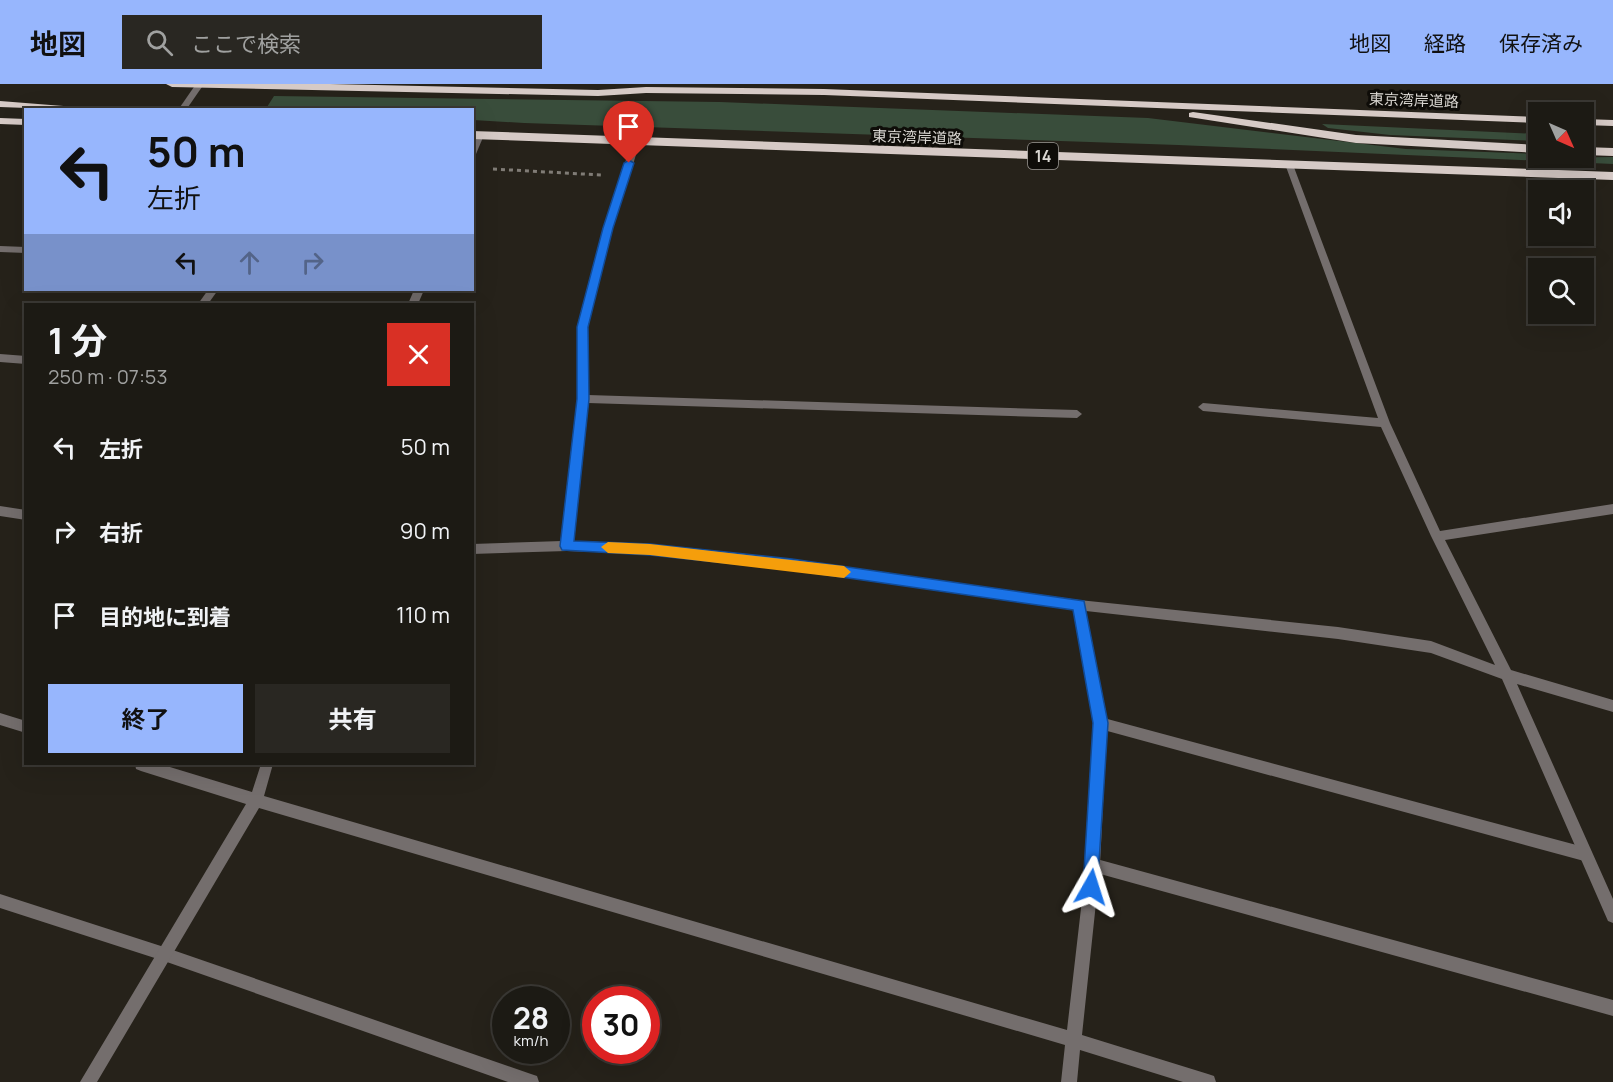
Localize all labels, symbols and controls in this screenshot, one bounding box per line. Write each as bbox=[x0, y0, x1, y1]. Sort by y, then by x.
search box bbox=[122, 15, 542, 69]
text: 地図 bbox=[30, 24, 86, 62]
icon: search bbox=[143, 26, 176, 59]
text: ここで検索 bbox=[191, 29, 301, 59]
text: 地図 bbox=[1349, 29, 1391, 57]
text: 経路 bbox=[1424, 29, 1466, 57]
text: 保存済み bbox=[1499, 29, 1583, 57]
street label: 東京湾岸道路 bbox=[1369, 88, 1459, 112]
pin bbox=[603, 101, 654, 163]
north arrow bbox=[1528, 102, 1594, 168]
map controls bbox=[1528, 102, 1594, 324]
icon: arrive bbox=[612, 110, 645, 143]
text: 50 m bbox=[147, 122, 245, 180]
street label: 東京湾岸道路 bbox=[872, 125, 962, 149]
icon: left bbox=[48, 132, 126, 210]
road number: 14 bbox=[1028, 143, 1058, 169]
text: 左折 bbox=[147, 179, 201, 216]
button: sound bbox=[1528, 180, 1594, 246]
icon: left bbox=[170, 246, 203, 279]
icon: ahead bbox=[233, 246, 266, 279]
icon: right bbox=[296, 246, 329, 279]
button: search bbox=[1528, 258, 1594, 324]
text: 1 分 bbox=[48, 316, 107, 365]
button: close bbox=[387, 323, 450, 386]
text: 250 m · 07:53 bbox=[48, 363, 167, 390]
icon: left bbox=[48, 431, 81, 464]
text: 50 m bbox=[401, 432, 450, 462]
text: 左折 bbox=[99, 434, 143, 464]
icon: right bbox=[48, 515, 81, 548]
text: 90 m bbox=[400, 516, 450, 546]
text: 右折 bbox=[99, 518, 143, 548]
icon: arrive bbox=[48, 599, 81, 632]
text: 110 m bbox=[396, 600, 450, 630]
text: 目的地に到着 bbox=[99, 602, 231, 632]
button: 終了 bbox=[48, 684, 243, 753]
button: 共有 bbox=[255, 684, 450, 753]
position arrow bbox=[1059, 855, 1123, 919]
speed limit sign: 30 bbox=[582, 986, 660, 1064]
text: 28 bbox=[513, 997, 549, 1038]
text: km/h bbox=[514, 1030, 548, 1051]

